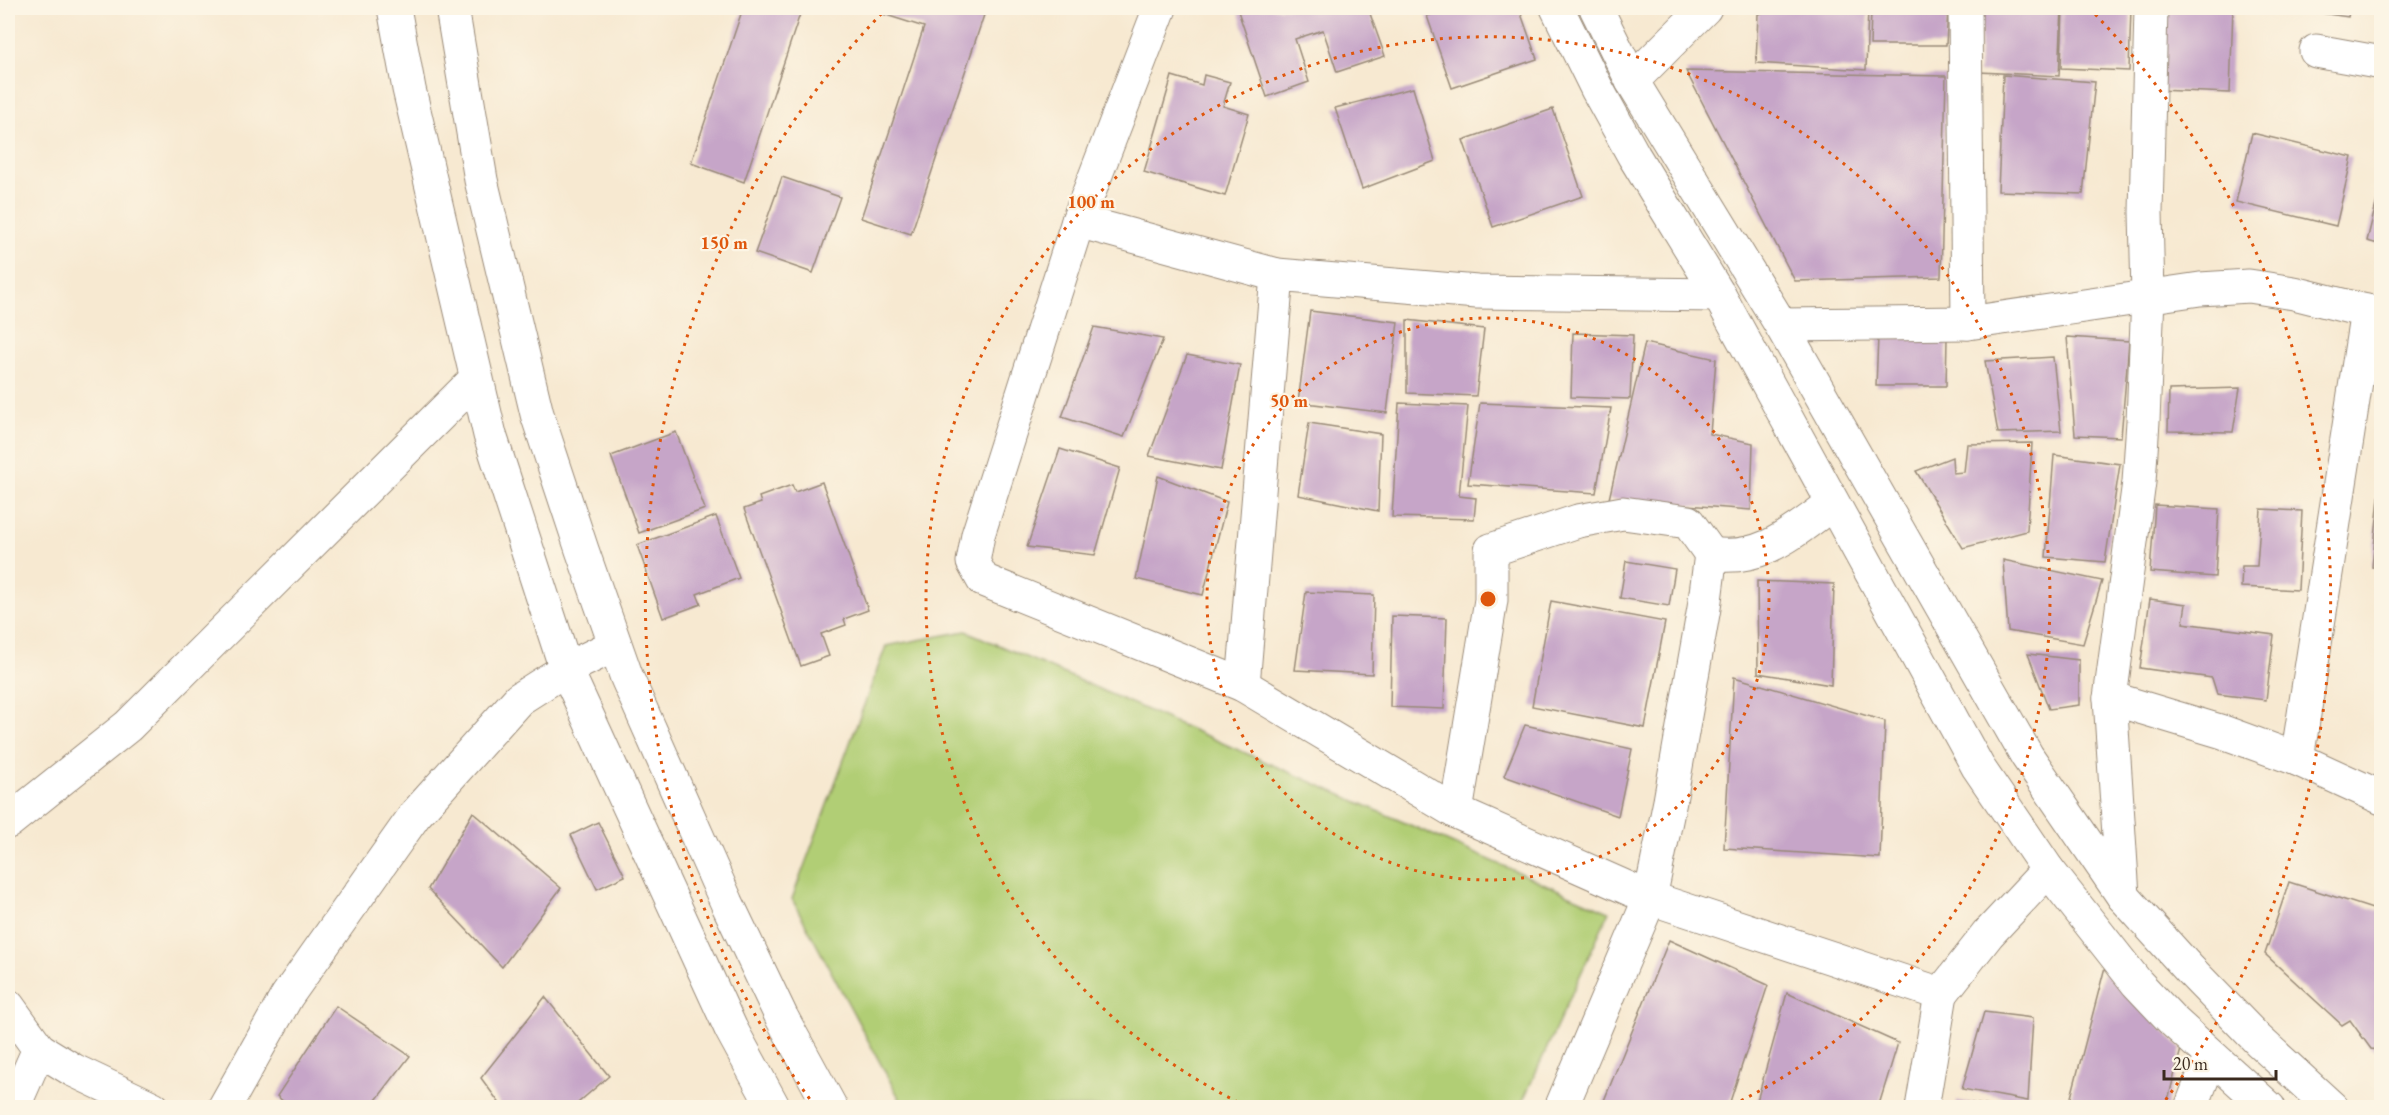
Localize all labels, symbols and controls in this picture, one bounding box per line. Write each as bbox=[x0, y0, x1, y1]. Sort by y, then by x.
text: 100 m bbox=[1067, 190, 1115, 213]
text: 150 m bbox=[700, 231, 748, 254]
text: 50 m bbox=[1270, 389, 1308, 412]
centre of rings bbox=[1478, 589, 1498, 609]
scale bar bbox=[2164, 1043, 2276, 1081]
text: 20 m bbox=[2173, 1052, 2208, 1075]

